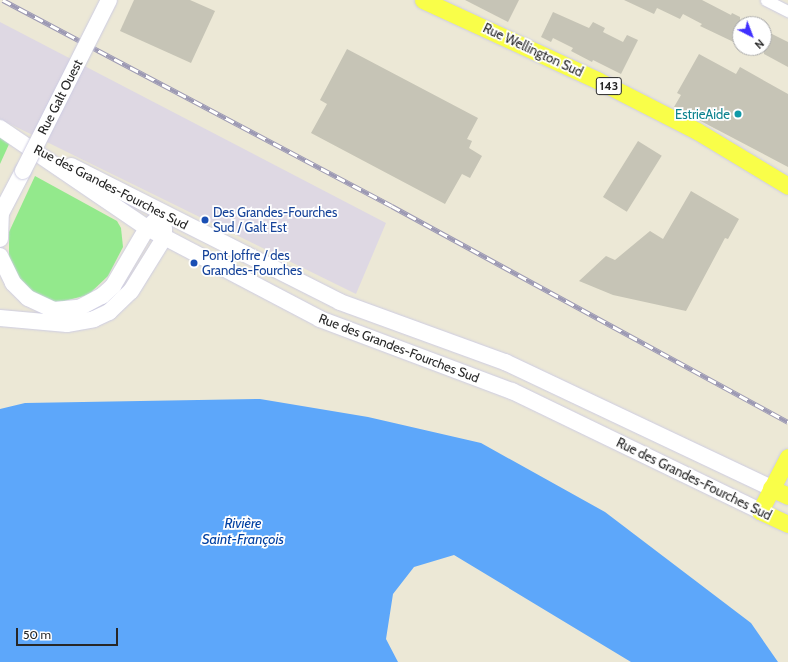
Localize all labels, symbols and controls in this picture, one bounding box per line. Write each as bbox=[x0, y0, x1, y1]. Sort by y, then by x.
north arrow bbox=[732, 16, 772, 56]
street label: Rue Wellington Sud bbox=[481, 20, 585, 80]
text: N bbox=[752, 36, 767, 52]
street label: Rue Galt Ouest bbox=[34, 57, 86, 137]
road number: 143 bbox=[595, 76, 623, 96]
place label: EstrieAide bbox=[675, 106, 730, 122]
marker: EstrieAide bbox=[733, 109, 743, 119]
street label: Rue des Grandes-Fourches Sud bbox=[31, 141, 191, 233]
place label: Des Grandes-Fourches Sud / Galt Est bbox=[213, 205, 337, 236]
marker: Des Grandes-Fourches Sud / Galt Est bbox=[200, 215, 210, 225]
place label: Pont Joffre / des Grandes-Fourches bbox=[202, 248, 302, 279]
marker: Pont Joffre / des Grandes-Fourches bbox=[189, 258, 199, 268]
street label: Rue des Grandes-Fourches Sud bbox=[316, 310, 482, 386]
street label: Rue des Grandes-Fourches Sud bbox=[614, 435, 774, 523]
water label: Rivière Saint-François bbox=[202, 515, 284, 548]
scale bar bbox=[18, 620, 120, 646]
text: 50 m bbox=[23, 627, 51, 642]

